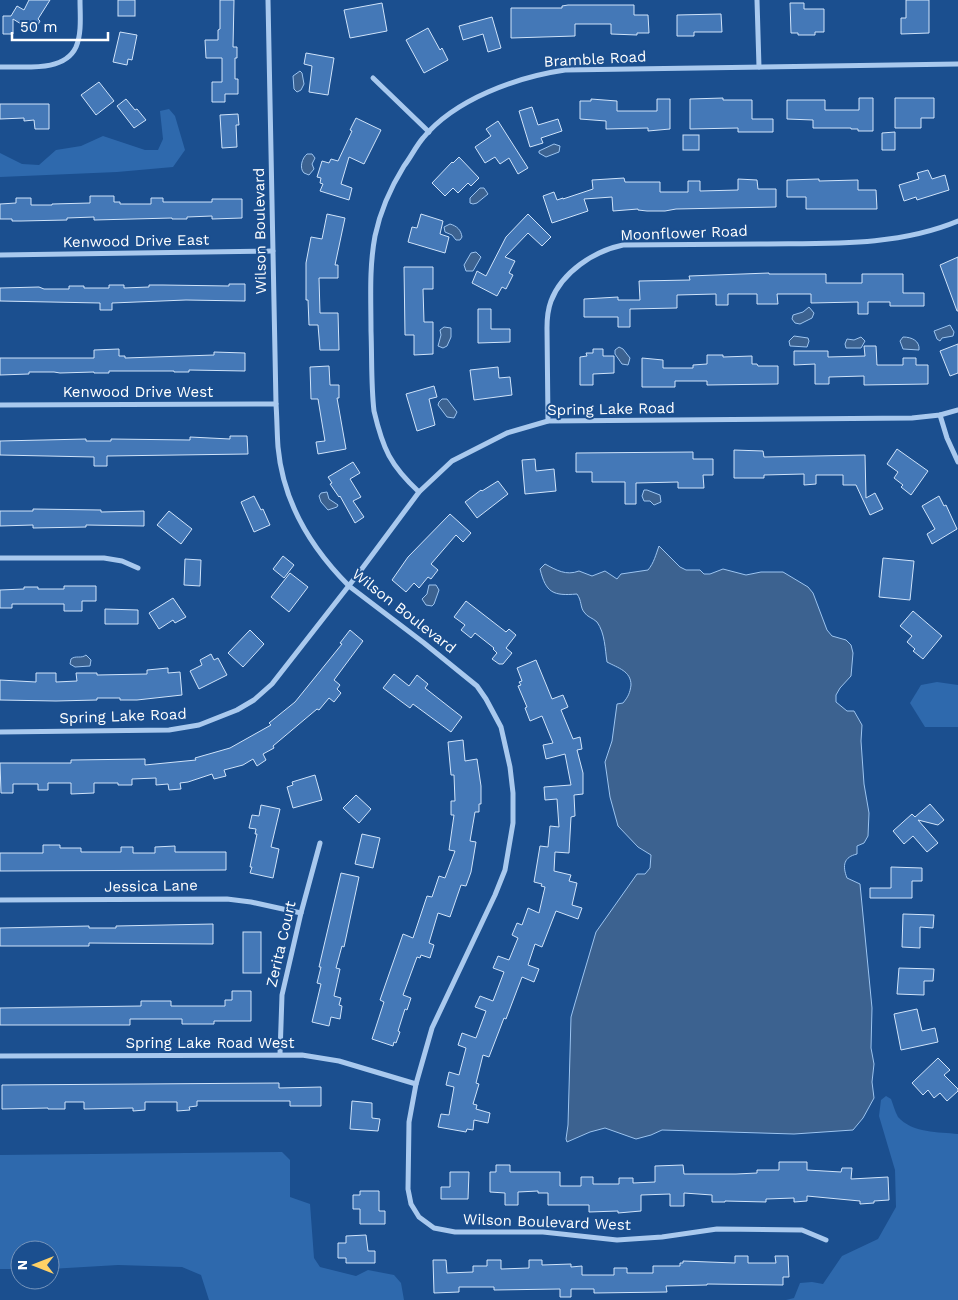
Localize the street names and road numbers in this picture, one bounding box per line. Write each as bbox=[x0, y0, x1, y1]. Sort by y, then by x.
street label: Bramble Road bbox=[543, 47, 647, 71]
street label: Wilson Boulevard bbox=[250, 167, 270, 295]
street label: Moonflower Road bbox=[620, 222, 748, 244]
street label: Kenwood Drive East bbox=[63, 231, 210, 251]
street label: Kenwood Drive West bbox=[63, 383, 214, 401]
street label: Spring Lake Road bbox=[547, 399, 675, 419]
street label: Wilson Boulevard bbox=[349, 565, 459, 657]
street label: Spring Lake Road bbox=[59, 705, 187, 727]
street label: Jessica Lane bbox=[104, 876, 198, 896]
street label: Zerita Court bbox=[262, 898, 300, 989]
street label: Spring Lake Road West bbox=[125, 1034, 295, 1052]
street label: Wilson Boulevard West bbox=[463, 1210, 632, 1234]

